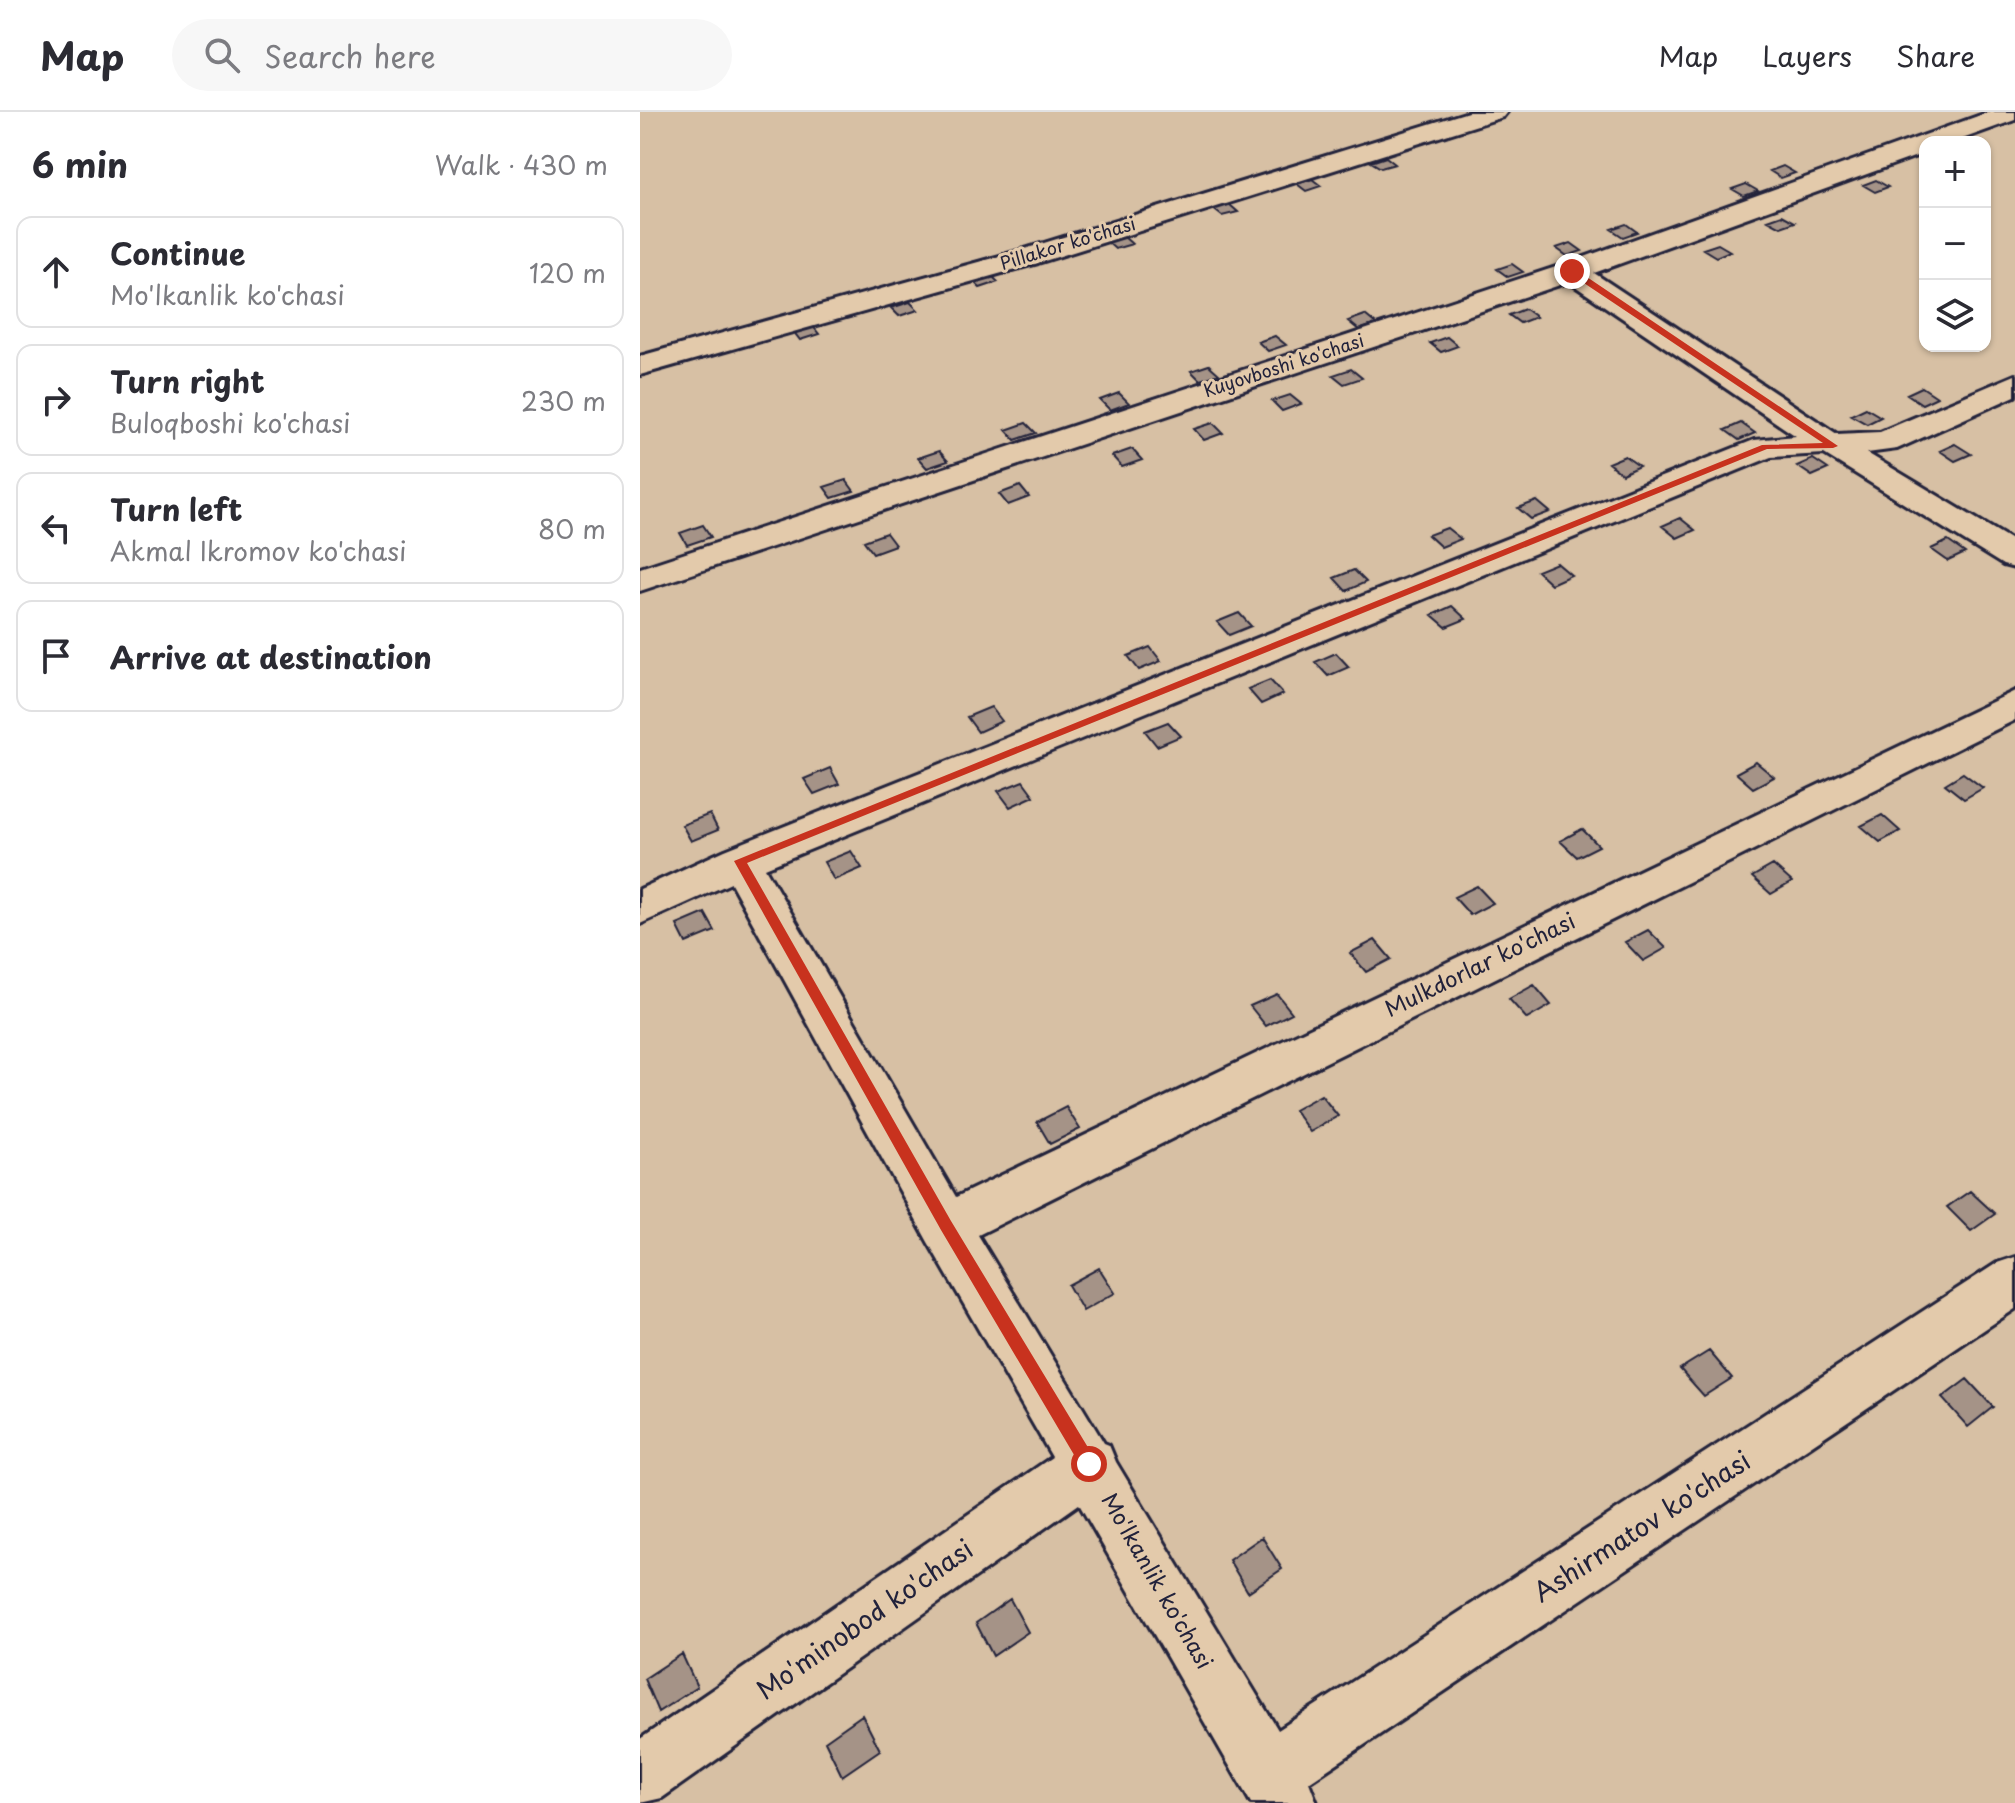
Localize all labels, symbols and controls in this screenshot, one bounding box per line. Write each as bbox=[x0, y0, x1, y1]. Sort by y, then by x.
search box bbox=[172, 19, 732, 91]
text: Map bbox=[40, 27, 124, 84]
icon: search bbox=[200, 33, 244, 77]
text: Search here bbox=[264, 33, 436, 78]
text: Map bbox=[1658, 34, 1718, 77]
text: Layers bbox=[1762, 34, 1852, 77]
text: Share bbox=[1896, 34, 1975, 77]
map controls bbox=[1919, 136, 1991, 352]
button: + bbox=[1919, 136, 1991, 208]
text: 6 min bbox=[32, 138, 128, 190]
text: Walk · 430 m bbox=[435, 145, 608, 184]
button: − bbox=[1919, 208, 1991, 280]
street label: Pillakor ko'chasi bbox=[996, 209, 1139, 276]
text: Continue bbox=[110, 230, 245, 275]
icon: ahead bbox=[34, 250, 78, 294]
text: 120 m bbox=[529, 253, 606, 292]
route end bbox=[1554, 253, 1590, 289]
text: Mo'lkanlik ko'chasi bbox=[110, 275, 345, 314]
button: layers bbox=[1919, 280, 1991, 352]
street label: Kuyovboshi ko'chasi bbox=[1200, 326, 1367, 403]
text: Turn right bbox=[110, 358, 265, 403]
icon: right bbox=[34, 378, 78, 422]
text: 230 m bbox=[521, 381, 606, 420]
text: Buloqboshi ko'chasi bbox=[110, 403, 351, 442]
text: Turn left bbox=[110, 486, 242, 531]
icon: left bbox=[34, 506, 78, 550]
text: 80 m bbox=[538, 509, 606, 548]
text: Akmal Ikromov ko'chasi bbox=[110, 531, 407, 570]
icon: arrive bbox=[34, 634, 78, 678]
text: Arrive at destination bbox=[110, 634, 432, 679]
street label: Mulkdorlar ko'chasi bbox=[1378, 903, 1580, 1024]
street label: Ashirmatov ko'chasi bbox=[1525, 1441, 1758, 1611]
route start bbox=[1071, 1446, 1107, 1482]
street label: Mo'lkanlik ko'chasi bbox=[1094, 1486, 1222, 1675]
street label: Mo'minobod ko'chasi bbox=[748, 1529, 981, 1708]

